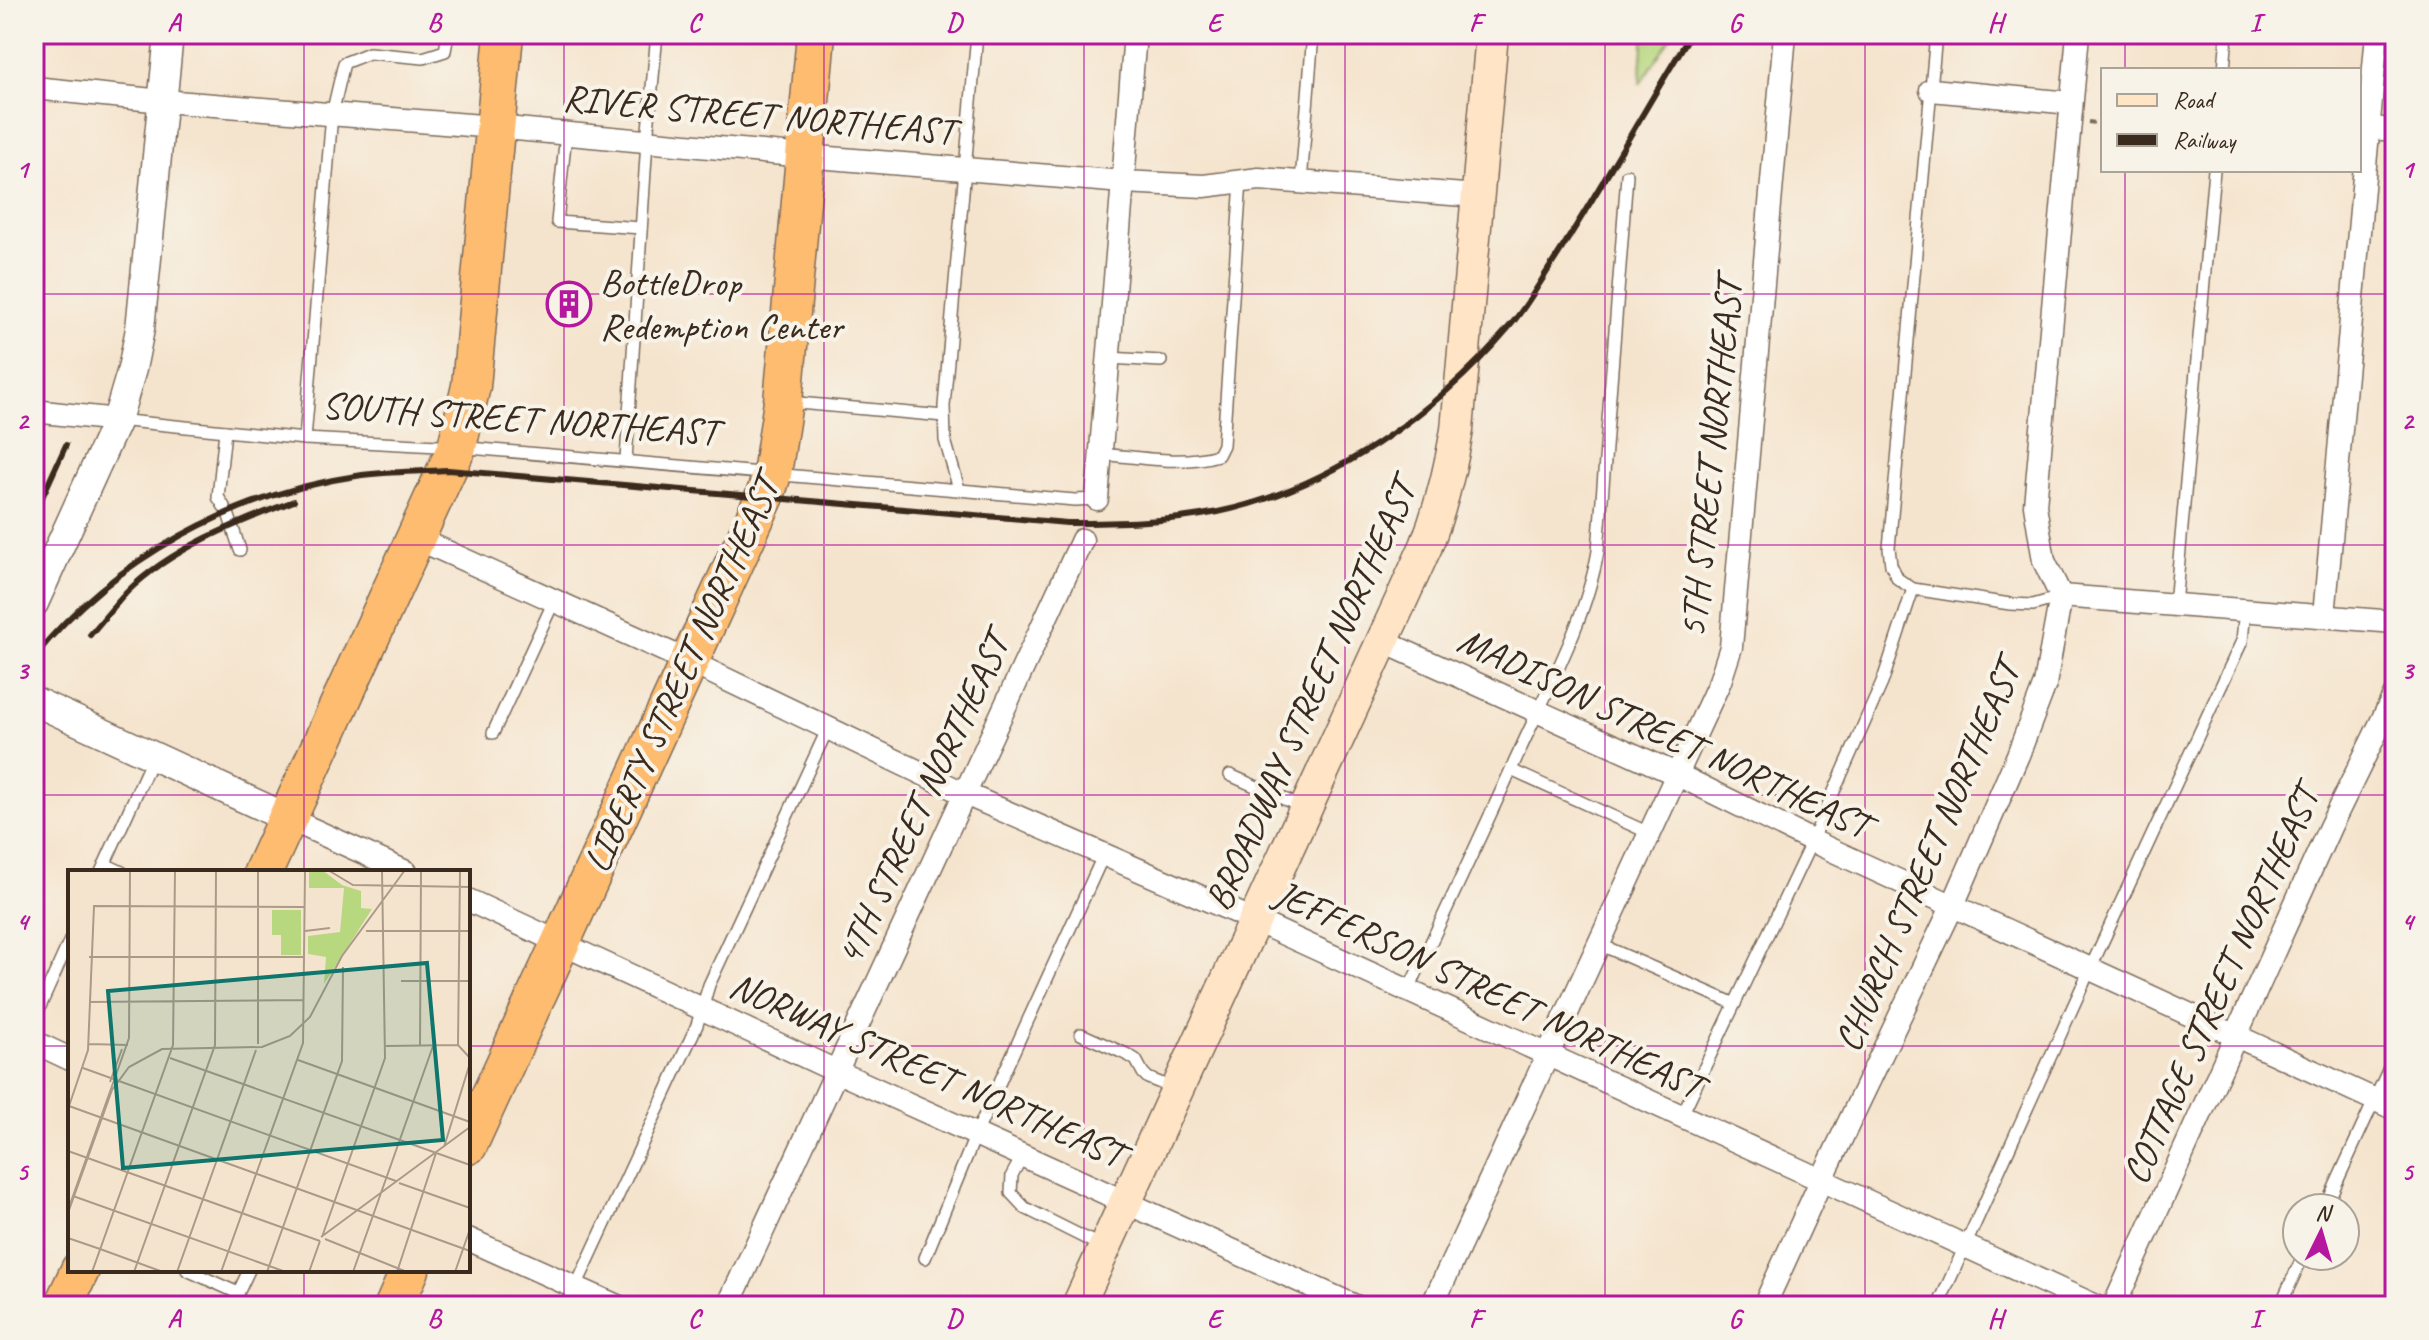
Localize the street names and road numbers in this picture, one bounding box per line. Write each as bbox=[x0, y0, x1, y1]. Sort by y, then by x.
street label: RIVER STREET NORTHEAST bbox=[561, 74, 964, 156]
street label: 5TH STREET NORTHEAST bbox=[1668, 267, 1754, 640]
street label: SOUTH STREET NORTHEAST bbox=[320, 381, 727, 456]
street label: LIBERTY STREET NORTHEAST bbox=[573, 461, 794, 879]
street label: BROADWAY STREET NORTHEAST bbox=[1194, 464, 1430, 917]
street label: MADISON STREET NORTHEAST bbox=[1451, 616, 1886, 853]
street label: 4TH STREET NORTHEAST bbox=[825, 617, 1024, 972]
street label: CHURCH STREET NORTHEAST bbox=[1824, 645, 2035, 1058]
street label: COTTAGE STREET NORTHEAST bbox=[2112, 771, 2333, 1191]
street label: JEFFERSON STREET NORTHEAST bbox=[1266, 869, 1717, 1113]
street label: NORWAY STREET NORTHEAST bbox=[723, 961, 1140, 1181]

